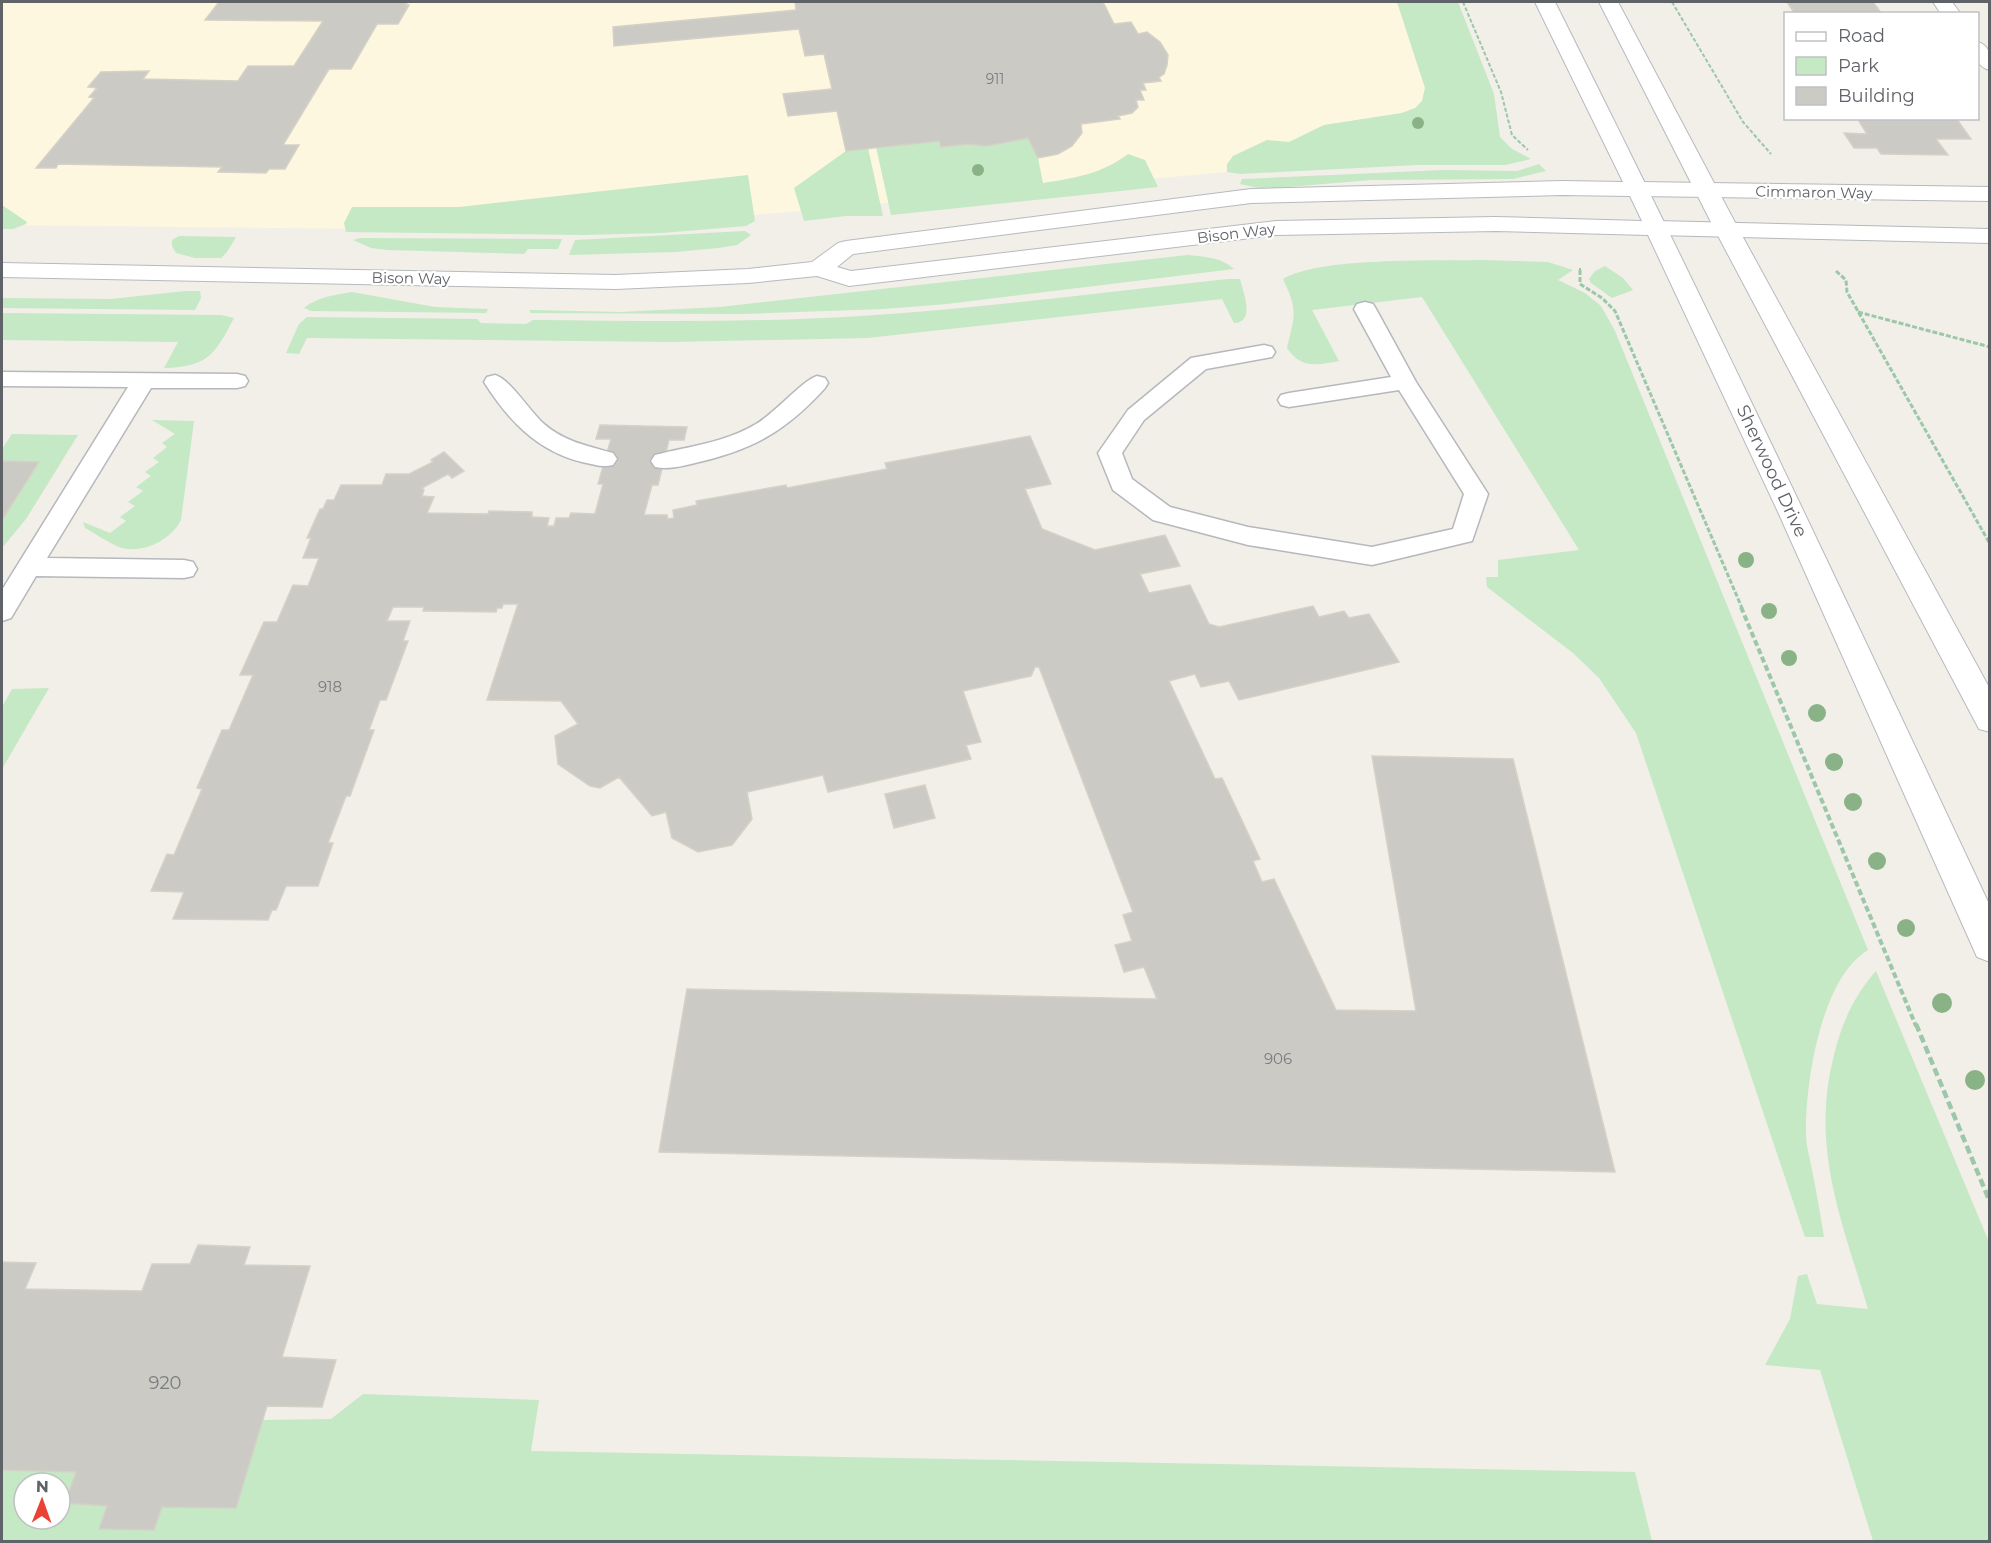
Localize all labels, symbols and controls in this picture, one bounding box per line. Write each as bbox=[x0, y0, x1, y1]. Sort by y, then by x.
legend bbox=[1784, 12, 1979, 120]
text: Road bbox=[1838, 25, 1885, 47]
text: Park bbox=[1838, 55, 1879, 77]
house number: 911 bbox=[986, 70, 1004, 88]
text: Building bbox=[1838, 85, 1915, 107]
street label: Cimmaron Way bbox=[1755, 181, 1874, 203]
street label: Bison Way bbox=[1196, 219, 1277, 247]
street label: Bison Way bbox=[372, 268, 451, 288]
street label: Sherwood Drive bbox=[1732, 401, 1812, 541]
house number: 918 bbox=[318, 677, 342, 696]
house number: 906 bbox=[1264, 1049, 1292, 1068]
house number: 920 bbox=[148, 1372, 182, 1394]
north arrow bbox=[12, 1471, 72, 1531]
text: N bbox=[36, 1477, 49, 1496]

